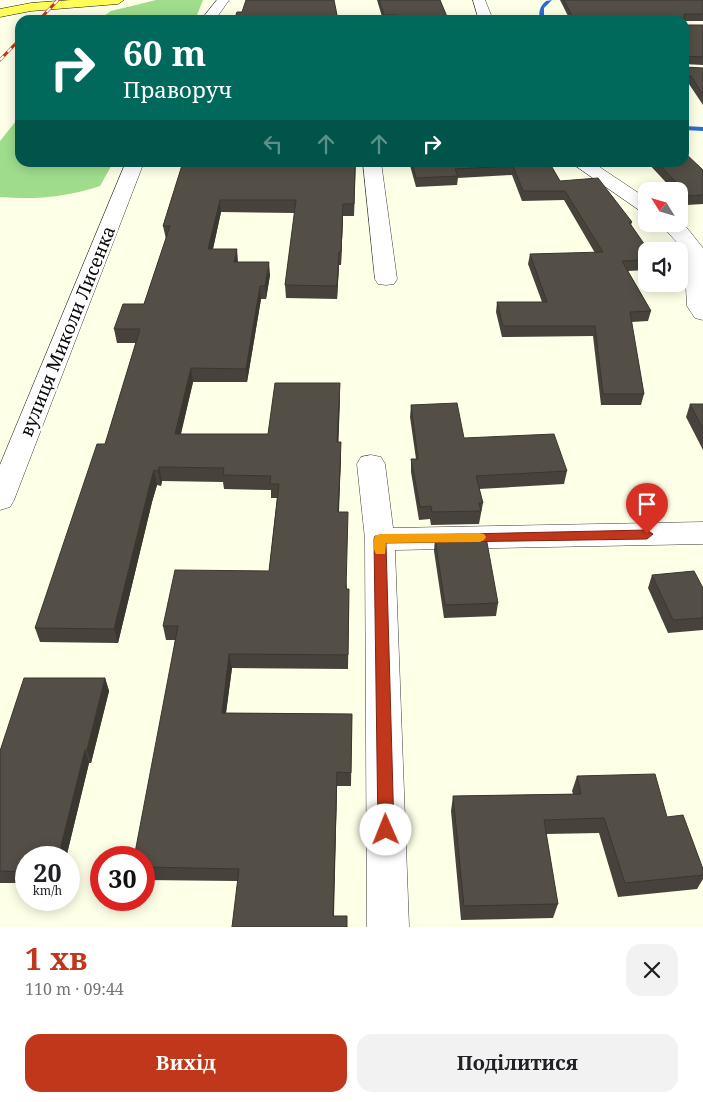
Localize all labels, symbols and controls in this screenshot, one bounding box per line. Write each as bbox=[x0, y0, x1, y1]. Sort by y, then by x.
text: 60 m bbox=[123, 29, 206, 76]
icon: right bbox=[40, 35, 105, 100]
text: Праворуч bbox=[123, 74, 232, 104]
icon: left bbox=[259, 130, 287, 158]
icon: ahead bbox=[312, 130, 340, 158]
icon: ahead bbox=[365, 130, 393, 158]
icon: right bbox=[418, 130, 446, 158]
north arrow bbox=[638, 182, 688, 232]
map controls bbox=[638, 182, 688, 292]
street label: вулиця Миколи Лисенка bbox=[14, 222, 120, 440]
button: sound bbox=[638, 242, 688, 292]
pin bbox=[626, 483, 668, 534]
icon: arrive bbox=[633, 490, 661, 518]
position arrow bbox=[359, 803, 411, 855]
speed limit sign: 30 bbox=[90, 846, 155, 911]
text: 20 bbox=[33, 855, 62, 889]
text: km/h bbox=[33, 882, 62, 899]
text: 1 хв bbox=[25, 938, 87, 979]
button: close bbox=[626, 944, 678, 996]
text: 110 m · 09:44 bbox=[25, 978, 124, 1000]
button: Вихід bbox=[25, 1034, 347, 1092]
button: Поділитися bbox=[357, 1034, 678, 1092]

